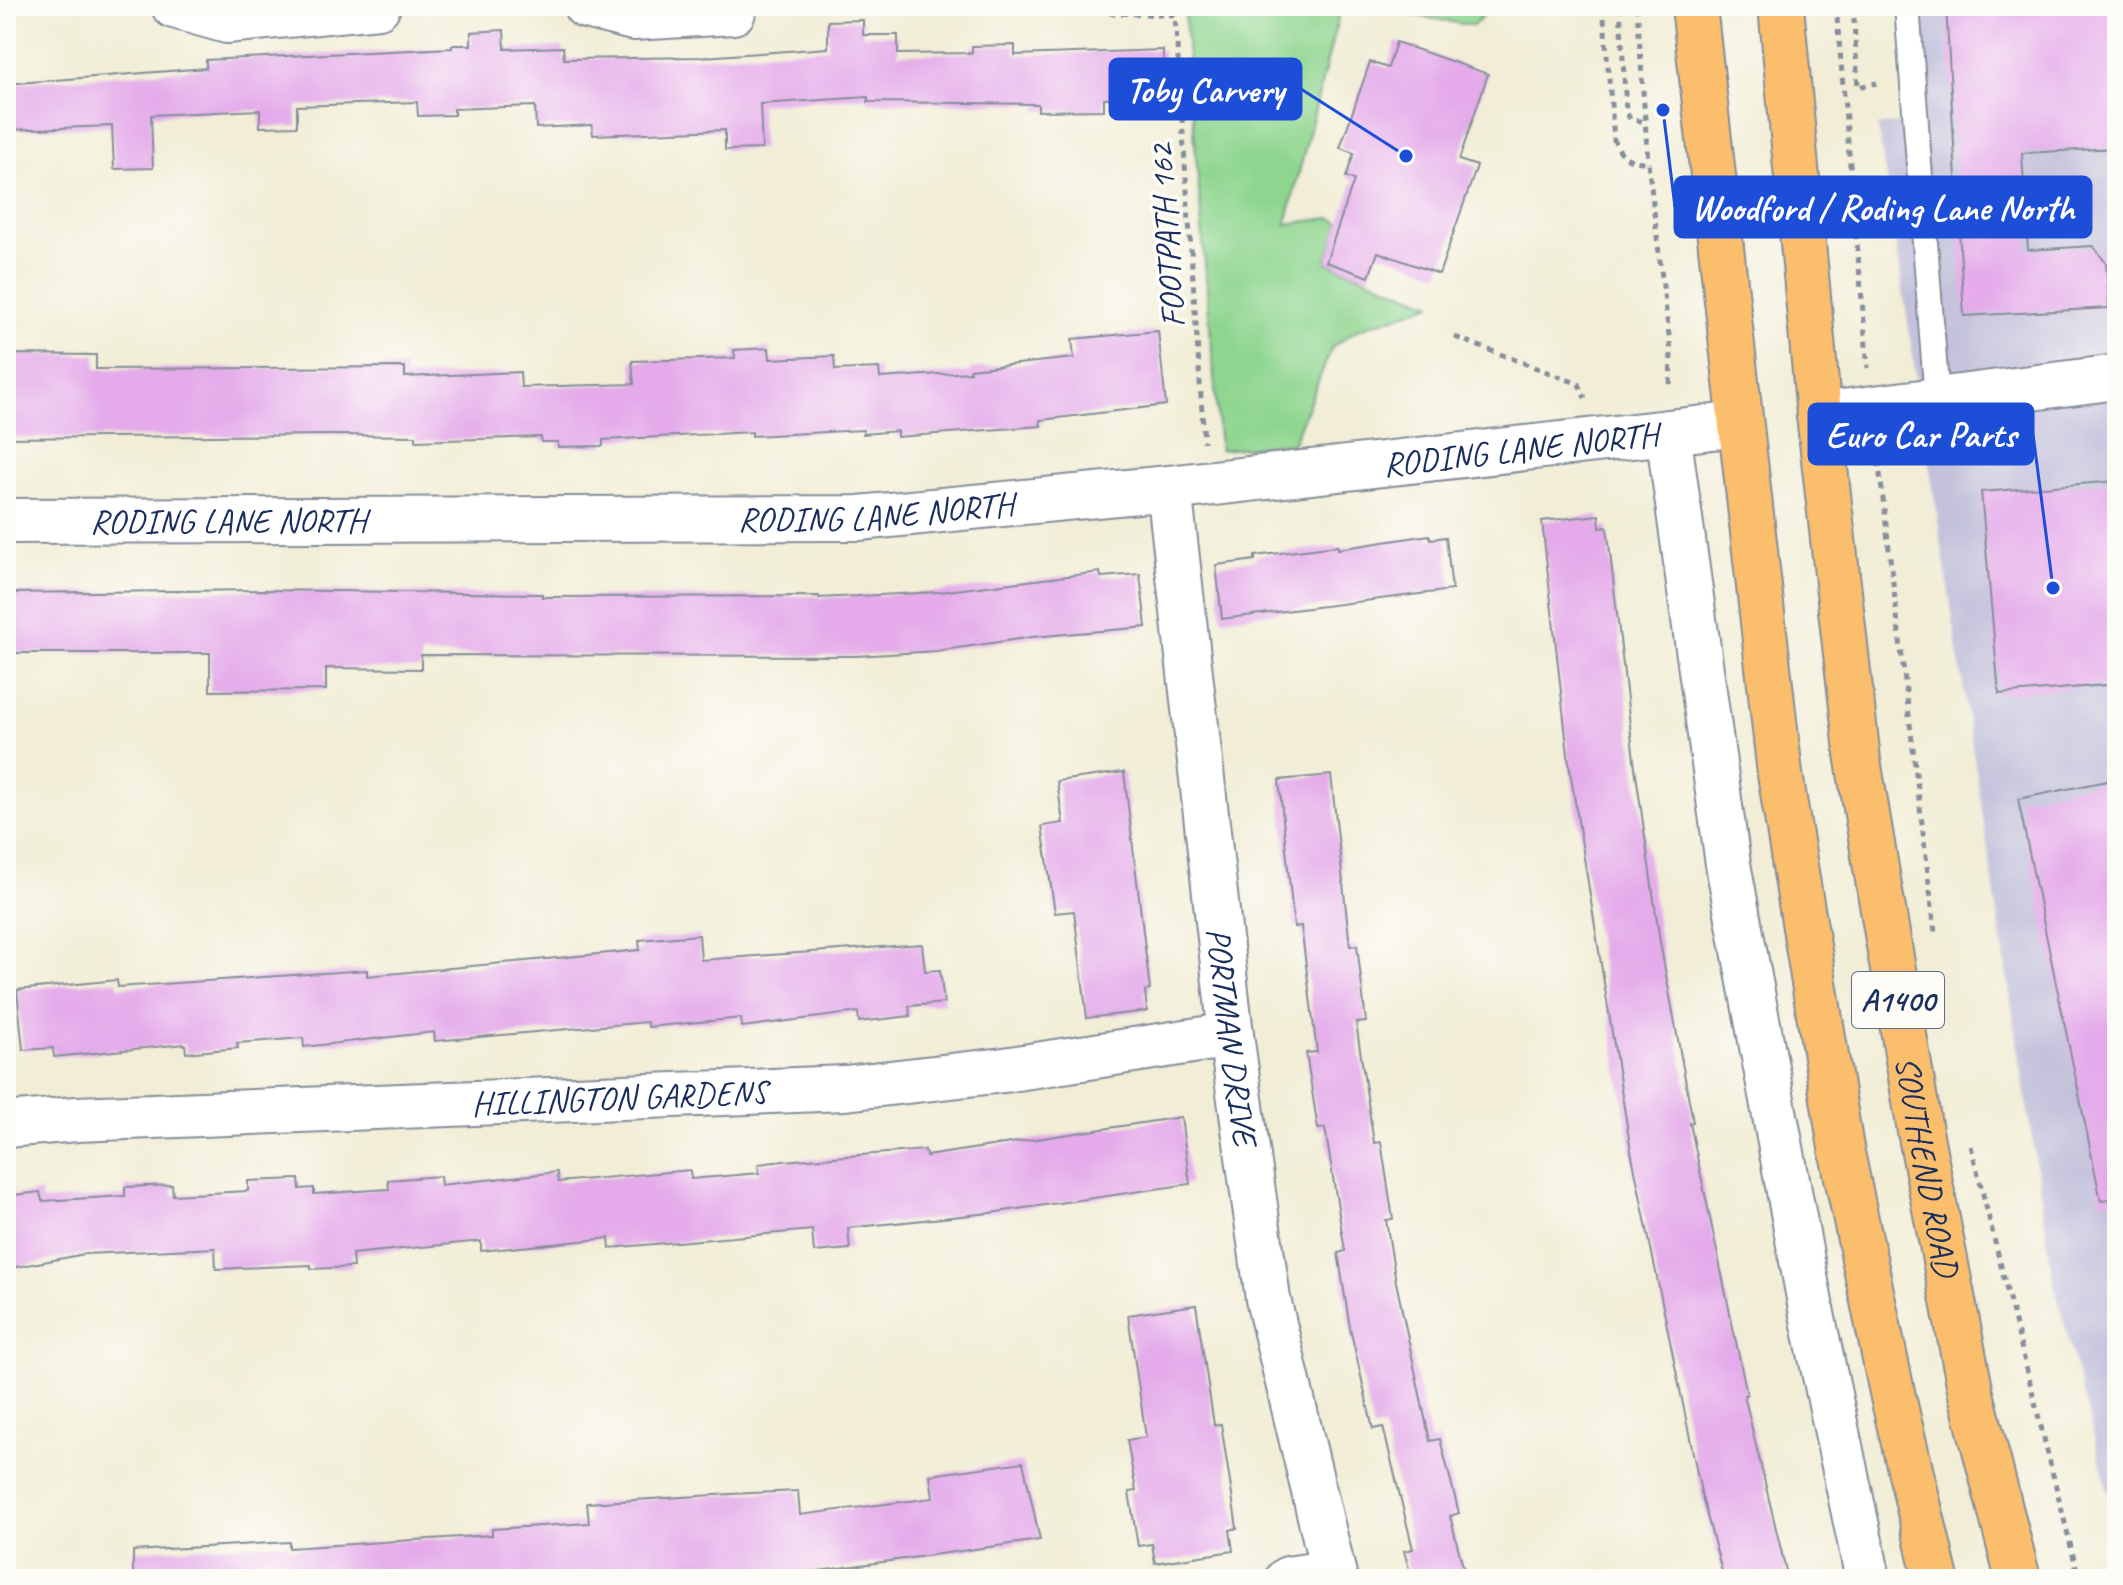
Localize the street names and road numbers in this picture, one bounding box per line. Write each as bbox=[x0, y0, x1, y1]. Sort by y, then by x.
street label: FOOTPATH 162 bbox=[1138, 140, 1194, 329]
street label: RODING LANE NORTH bbox=[1381, 412, 1666, 486]
street label: RODING LANE NORTH bbox=[738, 482, 1021, 540]
street label: RODING LANE NORTH bbox=[90, 499, 372, 543]
street label: PORTMAN DRIVE bbox=[1197, 926, 1268, 1152]
road number: A1400 bbox=[1852, 972, 1944, 1028]
street label: SOUTHEND ROAD bbox=[1886, 1053, 1969, 1283]
street label: HILLINGTON GARDENS bbox=[471, 1070, 772, 1125]

